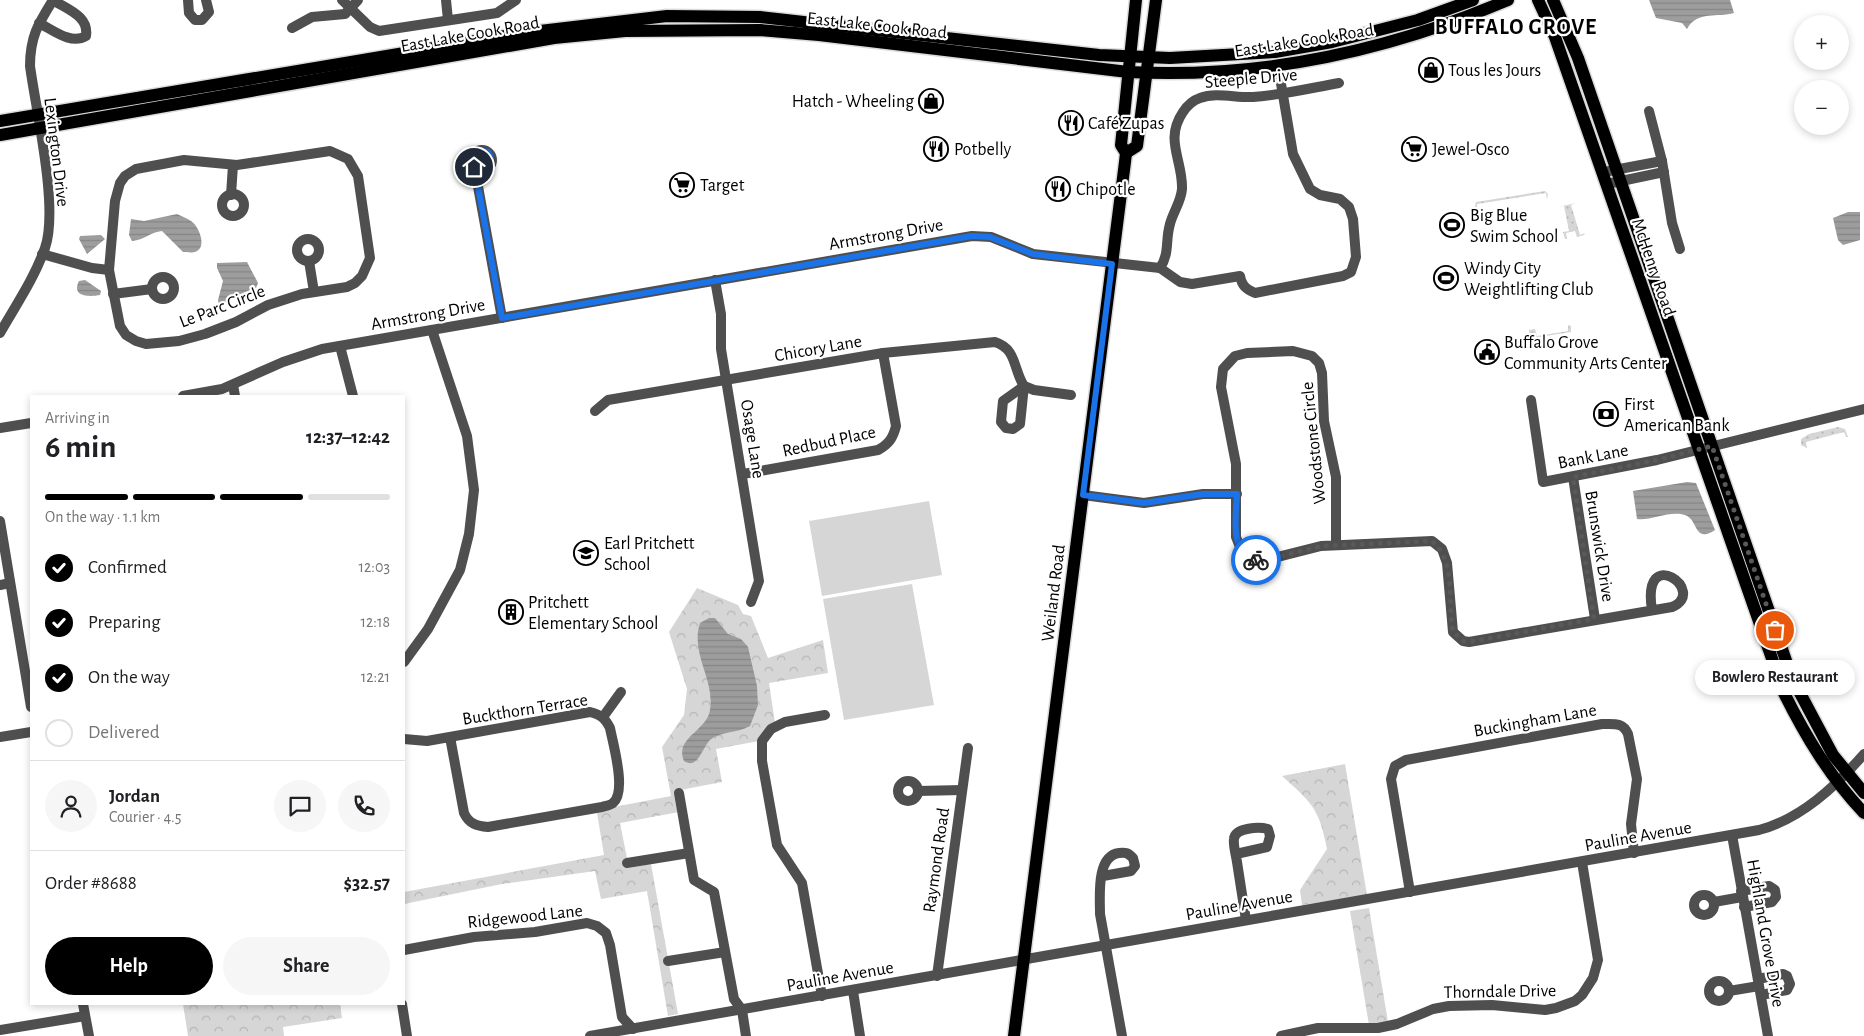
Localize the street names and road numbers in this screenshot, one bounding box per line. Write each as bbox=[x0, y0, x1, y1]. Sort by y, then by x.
street label: East Lake Cook Road bbox=[806, 10, 948, 42]
street label: East Lake Cook Road bbox=[399, 14, 541, 56]
street label: East Lake Cook Road bbox=[1233, 21, 1375, 61]
street label: Steeple Drive bbox=[1204, 66, 1298, 92]
street label: Lexington Drive bbox=[40, 97, 72, 208]
street label: Armstrong Drive bbox=[828, 216, 945, 254]
street label: McHenry Road bbox=[1628, 216, 1678, 319]
street label: Le Parc Circle bbox=[177, 282, 268, 332]
street label: Armstrong Drive bbox=[370, 296, 487, 334]
street label: Chicory Lane bbox=[773, 332, 863, 366]
street label: Woodstone Circle bbox=[1299, 381, 1329, 505]
street label: Osage Lane bbox=[737, 398, 767, 480]
street label: Redbud Place bbox=[781, 423, 878, 461]
street label: Bank Lane bbox=[1556, 441, 1630, 473]
street label: Brunswick Drive bbox=[1581, 489, 1617, 603]
street label: Weiland Road bbox=[1039, 543, 1069, 643]
street label: Buckthorn Terrace bbox=[461, 691, 589, 729]
street label: Buckingham Lane bbox=[1472, 701, 1598, 741]
street label: Raymond Road bbox=[921, 806, 953, 914]
street label: Pauline Avenue bbox=[1583, 819, 1693, 855]
street label: Highland Grove Drive bbox=[1743, 858, 1787, 1009]
street label: Pauline Avenue bbox=[1184, 888, 1294, 924]
street label: Ridgewood Lane bbox=[467, 902, 584, 932]
street label: Pauline Avenue bbox=[785, 959, 895, 995]
street label: Thorndale Drive bbox=[1444, 982, 1556, 1002]

